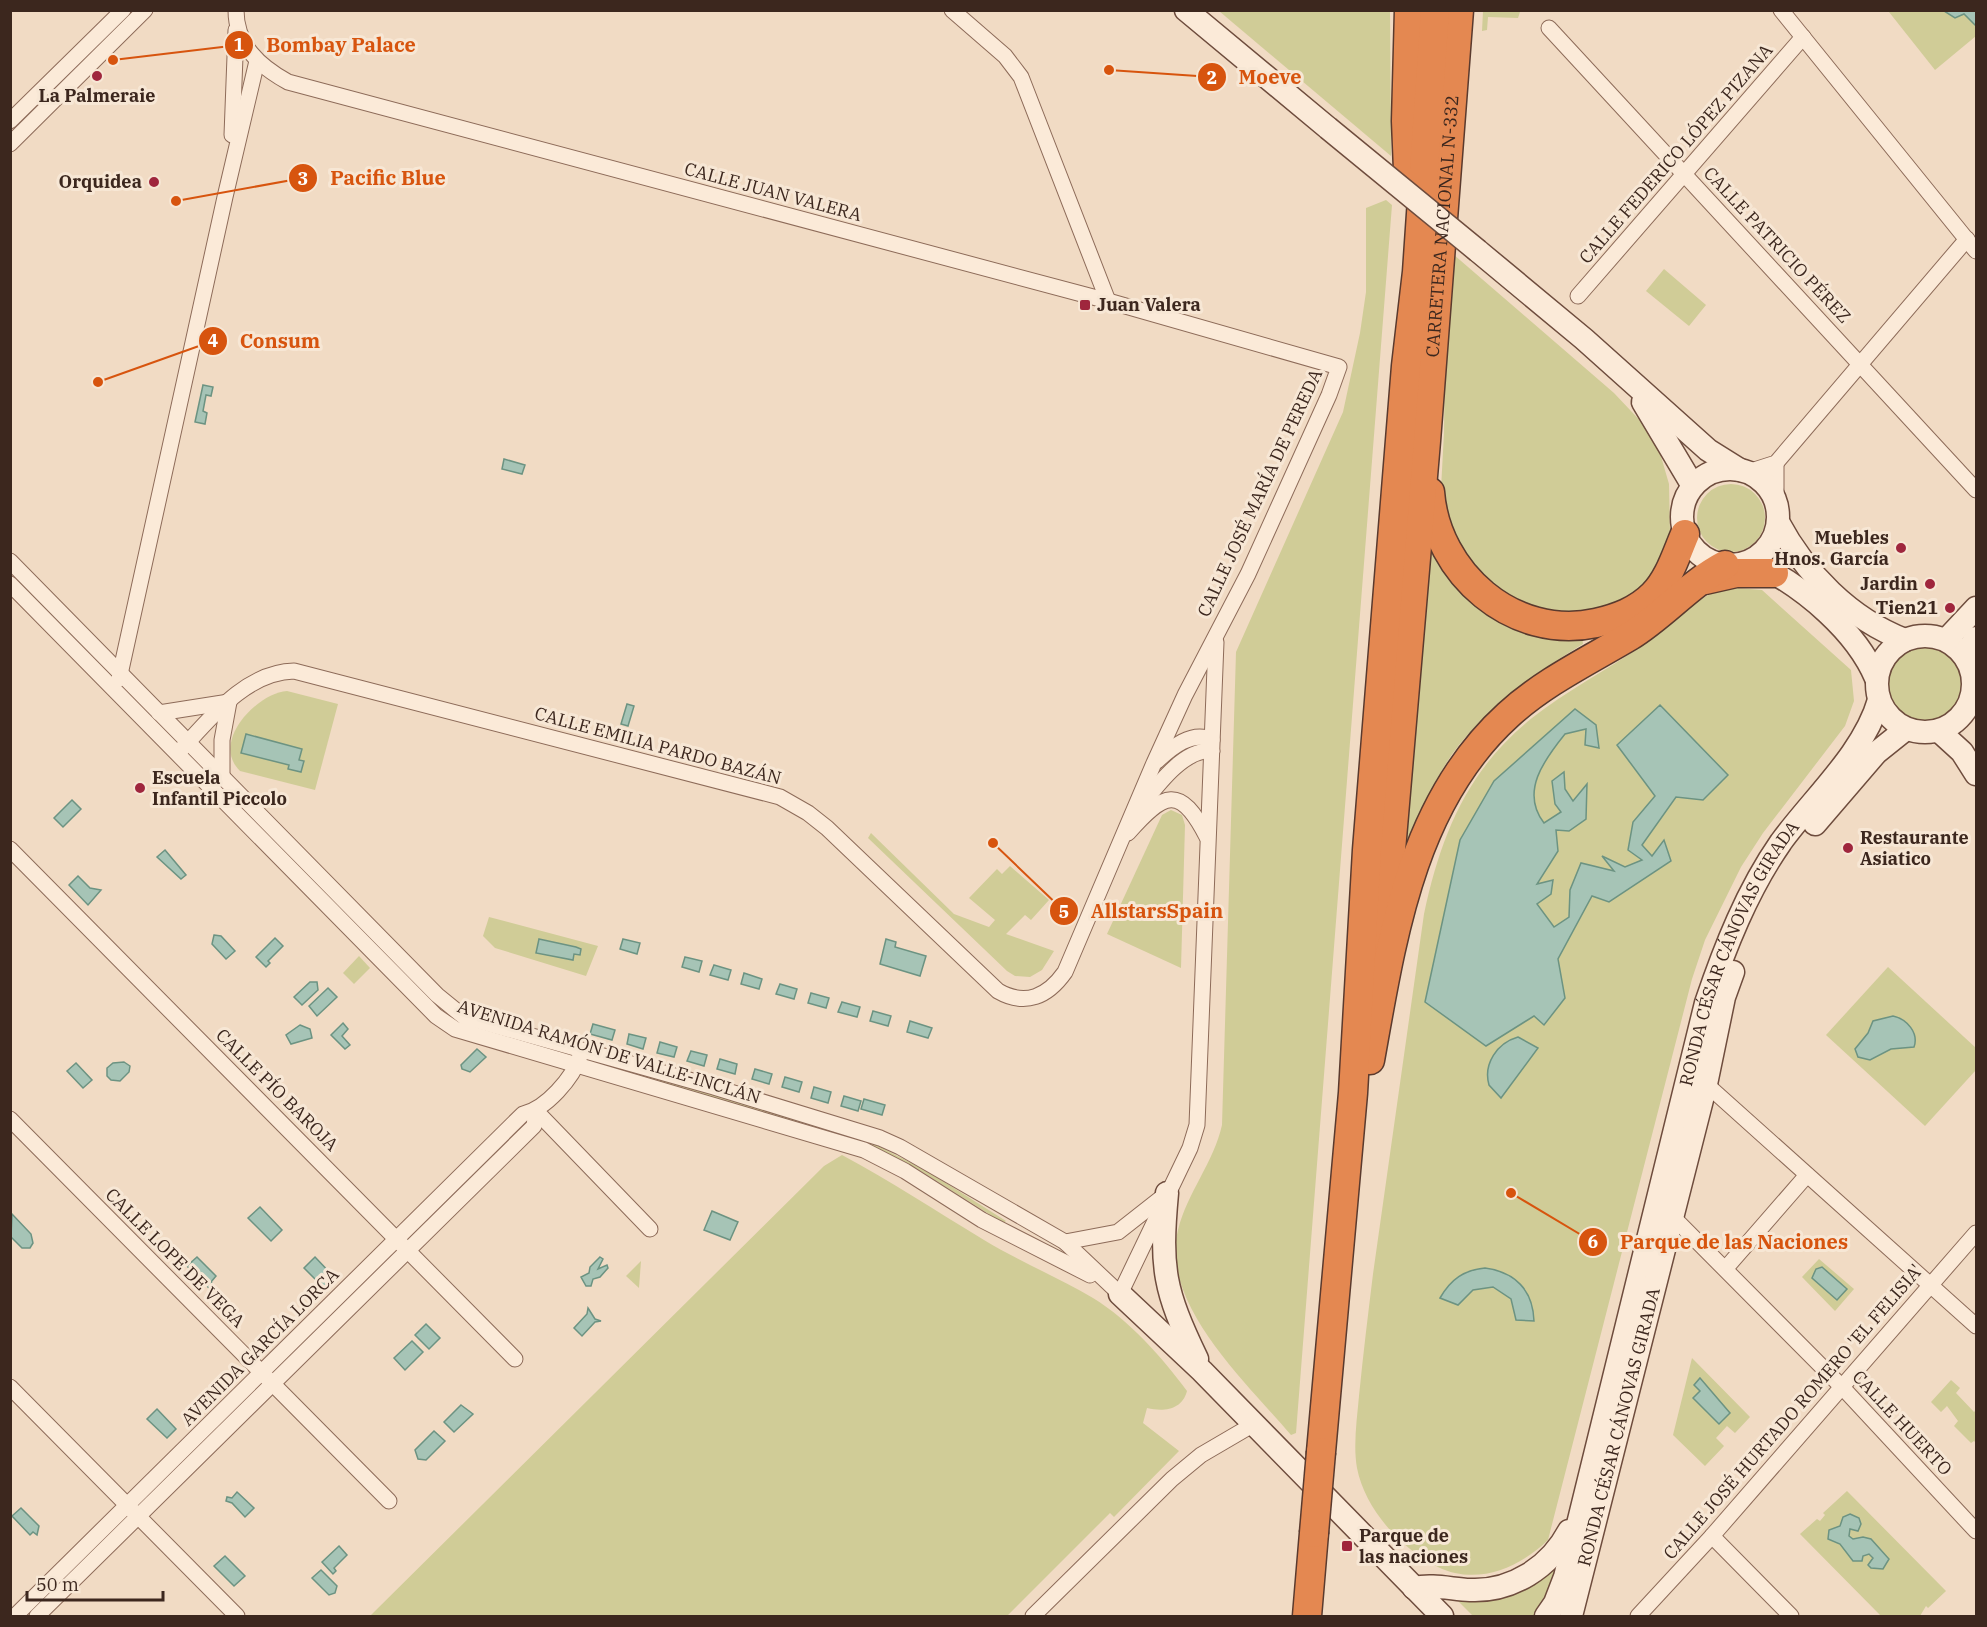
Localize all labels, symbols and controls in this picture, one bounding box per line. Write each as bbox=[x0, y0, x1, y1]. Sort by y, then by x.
callout: Bombay Palace bbox=[224, 26, 428, 64]
text: Bombay Palace bbox=[266, 31, 416, 58]
text: 1 bbox=[234, 33, 245, 56]
street label: CALLE FEDERICO LÓPEZ PIZANA bbox=[1574, 38, 1778, 268]
callout: Moeve bbox=[1197, 58, 1314, 96]
text: Moeve bbox=[1238, 63, 1302, 90]
text: 2 bbox=[1207, 66, 1217, 89]
marker: La Palmeraie bbox=[90, 69, 104, 83]
place label: La Palmeraie bbox=[39, 84, 155, 107]
street label: CARRETERA NACIONAL N-332 bbox=[1420, 94, 1463, 358]
street label: CALLE JUAN VALERA bbox=[682, 157, 865, 226]
callout: Pacific Blue bbox=[288, 159, 457, 197]
street label: CALLE PATRICIO PÉREZ bbox=[1699, 162, 1856, 328]
text: Pacific Blue bbox=[330, 164, 446, 191]
text: 3 bbox=[298, 167, 308, 190]
place label: Orquidea bbox=[58, 170, 142, 193]
marker: Orquidea bbox=[147, 175, 161, 189]
place label: Juan Valera bbox=[1097, 293, 1201, 316]
marker: Juan Valera bbox=[1078, 298, 1092, 312]
callout: Consum bbox=[198, 322, 332, 360]
text: Consum bbox=[240, 327, 320, 354]
text: 4 bbox=[208, 329, 219, 352]
street label: CALLE JOSÉ MARÍA DE PEREDA bbox=[1192, 365, 1327, 620]
place label: Muebles Hnos. García bbox=[1774, 526, 1889, 570]
marker: Muebles Hnos. García bbox=[1894, 541, 1908, 555]
place label: Jardin bbox=[1860, 572, 1918, 595]
marker: Jardin bbox=[1923, 577, 1937, 591]
place label: Tien21 bbox=[1875, 596, 1938, 619]
marker: Tien21 bbox=[1943, 601, 1957, 615]
street label: CALLE EMILIA PARDO BAZÁN bbox=[532, 701, 784, 790]
place label: Escuela Infantil Piccolo bbox=[152, 766, 287, 810]
marker: Escuela Infantil Piccolo bbox=[133, 781, 147, 795]
street label: RONDA CÉSAR CÁNOVAS GIRADA bbox=[1674, 815, 1804, 1088]
place label: Restaurante Asiatico bbox=[1860, 826, 1969, 870]
marker: Restaurante Asiatico bbox=[1841, 841, 1855, 855]
callout: AllstarsSpain bbox=[1049, 892, 1235, 930]
text: AllstarsSpain bbox=[1091, 897, 1223, 924]
text: 5 bbox=[1059, 900, 1069, 923]
street label: AVENIDA RAMÓN DE VALLE-INCLÁN bbox=[455, 994, 764, 1109]
street label: CALLE PÍO BAROJA bbox=[211, 1023, 344, 1156]
street label: CALLE LOPE DE VEGA bbox=[101, 1183, 250, 1333]
callout: Parque de las Naciones bbox=[1578, 1223, 1860, 1261]
text: Parque de las Naciones bbox=[1620, 1228, 1848, 1255]
text: 6 bbox=[1588, 1230, 1599, 1253]
street label: CALLE JOSÉ HURTADO ROMERO 'EL FELISIA' bbox=[1658, 1259, 1927, 1564]
street label: AVENIDA GARCÍA LORCA bbox=[176, 1262, 344, 1431]
street label: RONDA CÉSAR CÁNOVAS GIRADA bbox=[1572, 1284, 1665, 1569]
street label: CALLE HUERTO bbox=[1848, 1365, 1957, 1480]
place label: Parque de las naciones bbox=[1359, 1524, 1468, 1568]
marker: Parque de las naciones bbox=[1340, 1539, 1354, 1553]
scale bar bbox=[27, 1564, 164, 1602]
text: 50 m bbox=[36, 1573, 79, 1596]

